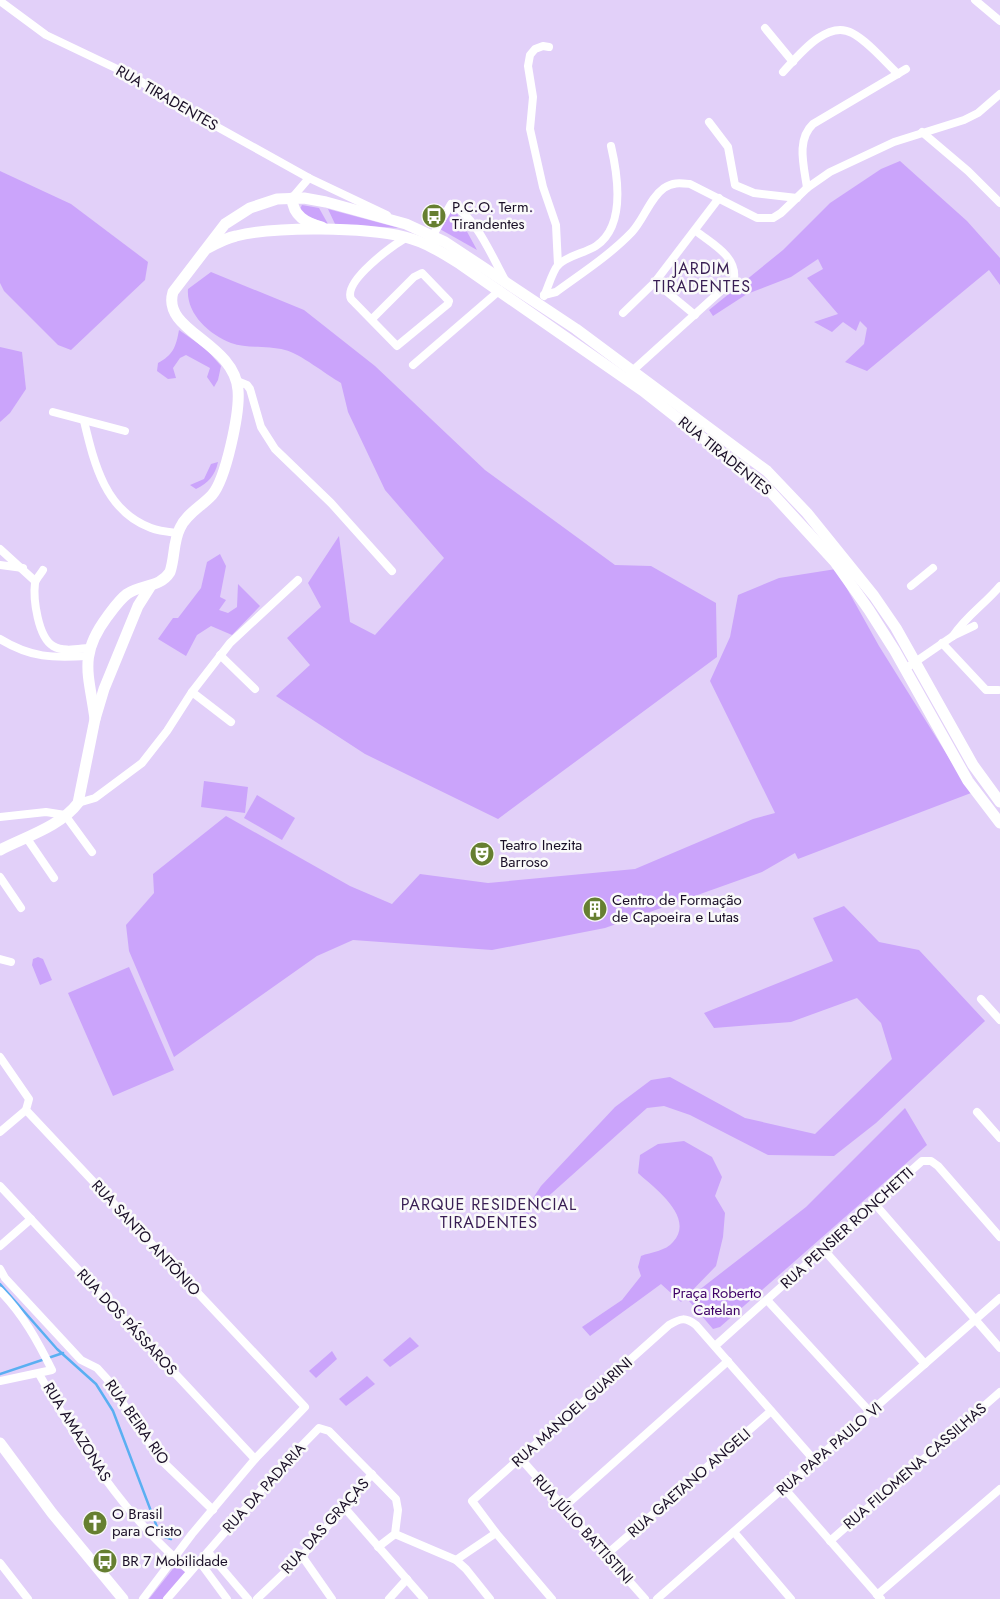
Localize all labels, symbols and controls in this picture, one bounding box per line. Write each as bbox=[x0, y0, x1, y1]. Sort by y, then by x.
street label: RUA TIRADENTES bbox=[112, 60, 222, 136]
place label: P.C.O. Term. Tirandentes bbox=[452, 196, 533, 235]
bus stop icon: P.C.O. Term. Tirandentes bbox=[421, 203, 447, 229]
district label: JARDIM TIRADENTES bbox=[653, 257, 751, 298]
street label: RUA TIRADENTES bbox=[674, 411, 776, 501]
place label: Teatro Inezita Barroso bbox=[500, 834, 582, 873]
theatre icon: Teatro Inezita Barroso bbox=[469, 841, 495, 867]
place label: Centro de Formação de Capoeira e Lutas bbox=[612, 889, 742, 928]
building icon: Centro de Formação de Capoeira e Lutas bbox=[582, 896, 608, 922]
street label: RUA PENSIER RONCHETTI bbox=[776, 1162, 918, 1294]
street label: RUA SANTO ANTÔNIO bbox=[86, 1175, 206, 1301]
district label: PARQUE RESIDENCIAL TIRADENTES bbox=[401, 1193, 577, 1234]
street label: RUA DOS PÁSSAROS bbox=[72, 1264, 182, 1380]
park label: Praça Roberto Catelan bbox=[673, 1282, 761, 1321]
street label: RUA MANOEL GUARINI bbox=[507, 1352, 637, 1472]
street label: RUA BEIRA RIO bbox=[100, 1375, 175, 1469]
street label: RUA AMAZONAS bbox=[38, 1378, 116, 1486]
street label: RUA PAPA PAULO VI bbox=[771, 1397, 887, 1501]
street label: RUA FILOMENA CASSILHAS bbox=[838, 1397, 992, 1535]
street label: RUA GAETANO ANGELI bbox=[623, 1423, 755, 1543]
street label: RUA DA PADARIA bbox=[217, 1438, 311, 1538]
street label: RUA JÚLIO BATTISTINI bbox=[528, 1469, 638, 1589]
street label: RUA DAS GRAÇAS bbox=[276, 1473, 374, 1579]
place label: O Brasil para Cristo bbox=[112, 1503, 182, 1542]
church icon: O Brasil para Cristo bbox=[82, 1510, 108, 1536]
bus stop icon: BR 7 Mobilidade bbox=[92, 1548, 118, 1574]
place label: BR 7 Mobilidade bbox=[122, 1550, 228, 1572]

